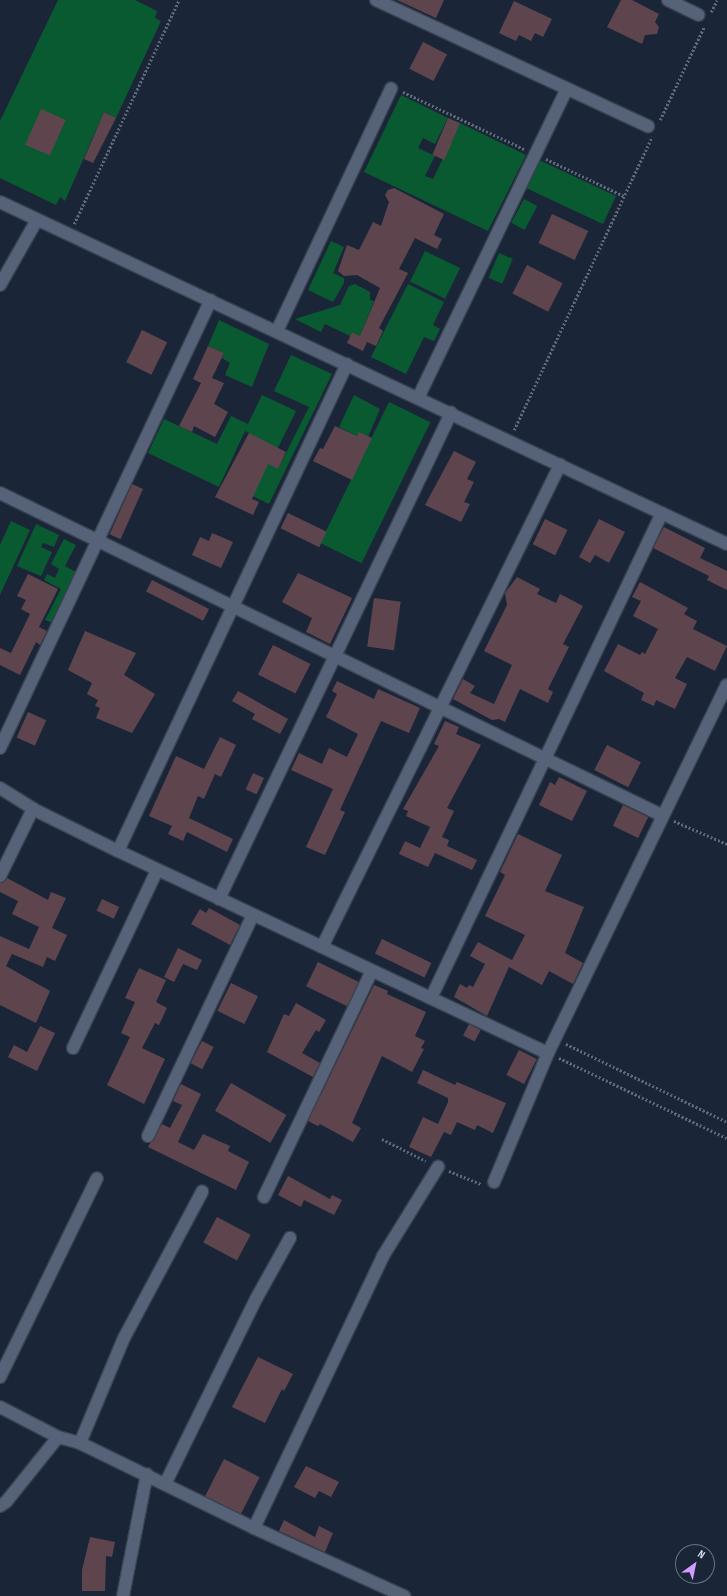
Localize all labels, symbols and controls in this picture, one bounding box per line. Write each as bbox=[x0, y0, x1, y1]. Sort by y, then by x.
north arrow bbox=[675, 1544, 715, 1584]
text: N bbox=[695, 1547, 707, 1561]

